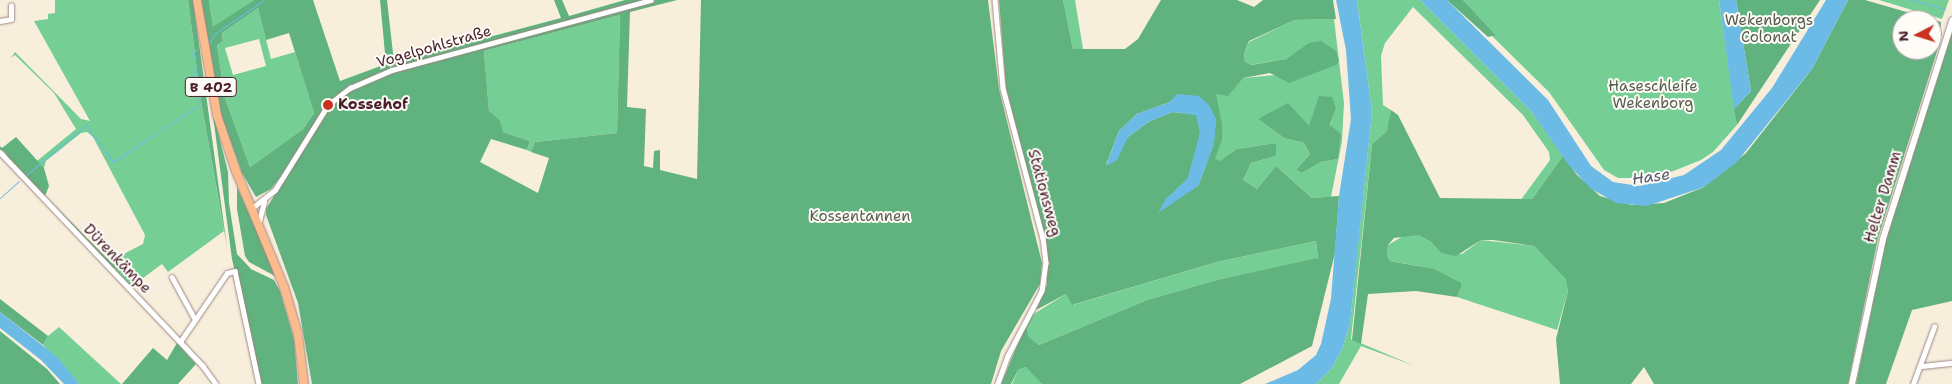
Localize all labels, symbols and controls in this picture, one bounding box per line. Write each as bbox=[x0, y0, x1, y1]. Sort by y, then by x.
north arrow bbox=[1892, 10, 1942, 60]
park label: Wekenborgs Colonat bbox=[1725, 11, 1813, 46]
street label: Vogelpohlstraße bbox=[375, 22, 493, 72]
text: N bbox=[1894, 30, 1913, 43]
road number: B 402 bbox=[185, 75, 237, 98]
park label: Haseschleife Wekenborg bbox=[1608, 77, 1698, 112]
place label: Kossehof bbox=[338, 96, 408, 114]
marker: Kossehof bbox=[322, 99, 334, 111]
street label: Stationsweg bbox=[1024, 147, 1064, 239]
street label: Helter Damm bbox=[1861, 149, 1905, 245]
water label: Hase bbox=[1631, 165, 1671, 189]
park label: Kossentannen bbox=[810, 208, 910, 226]
street label: Dürenkämpe bbox=[79, 220, 155, 298]

